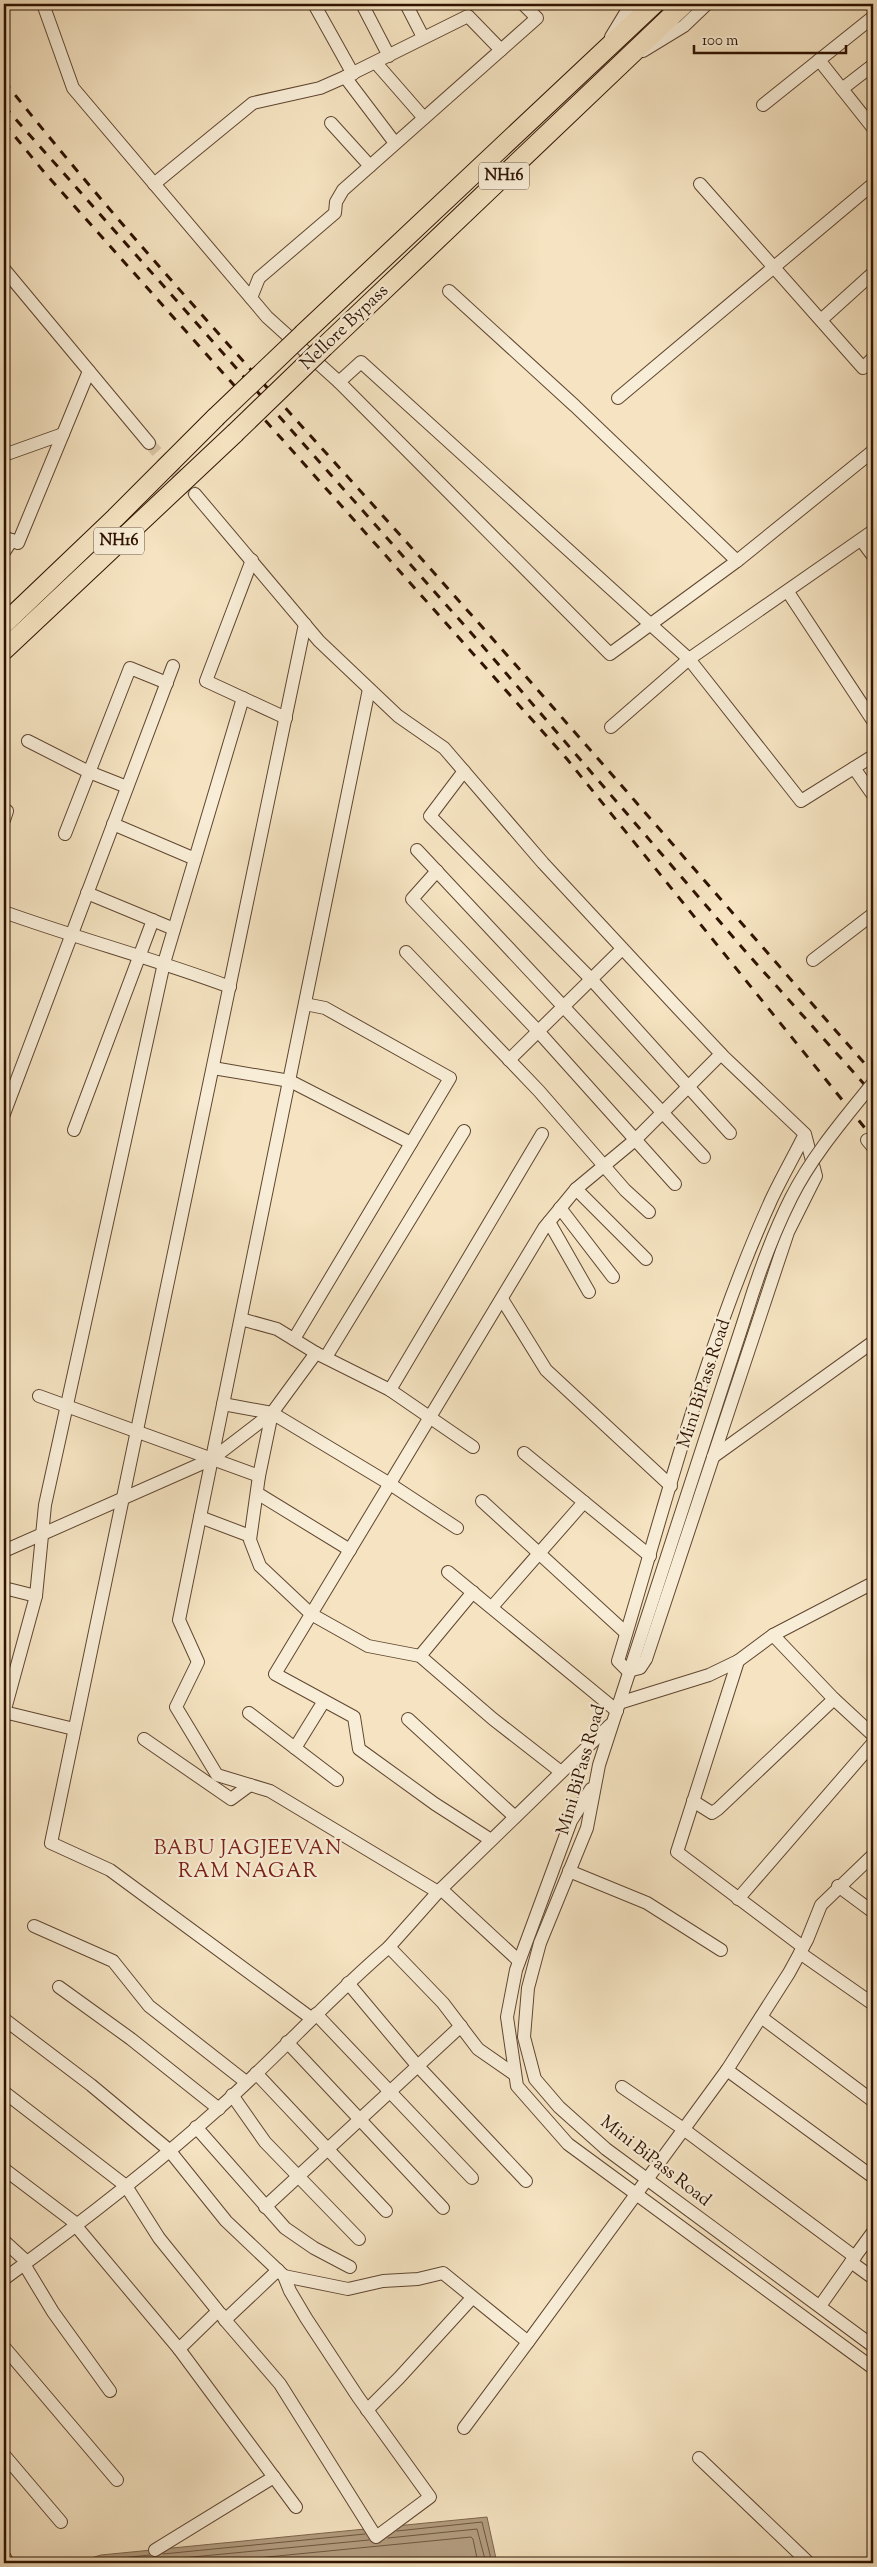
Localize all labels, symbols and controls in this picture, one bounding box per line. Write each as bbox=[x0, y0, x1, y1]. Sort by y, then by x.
scale bar bbox=[694, 22, 847, 54]
text: 100 m bbox=[702, 31, 739, 52]
road number: NH16 bbox=[479, 162, 529, 190]
street label: Nellore Bypass bbox=[295, 279, 395, 377]
road number: NH16 bbox=[94, 528, 144, 554]
street label: Mini BiPass Road bbox=[672, 1316, 738, 1452]
street label: Mini BiPass Road bbox=[551, 1702, 613, 1838]
district label: BABU JAGJEEVAN RAM NAGAR bbox=[154, 1835, 342, 1887]
street label: Mini BiPass Road bbox=[594, 2110, 716, 2214]

